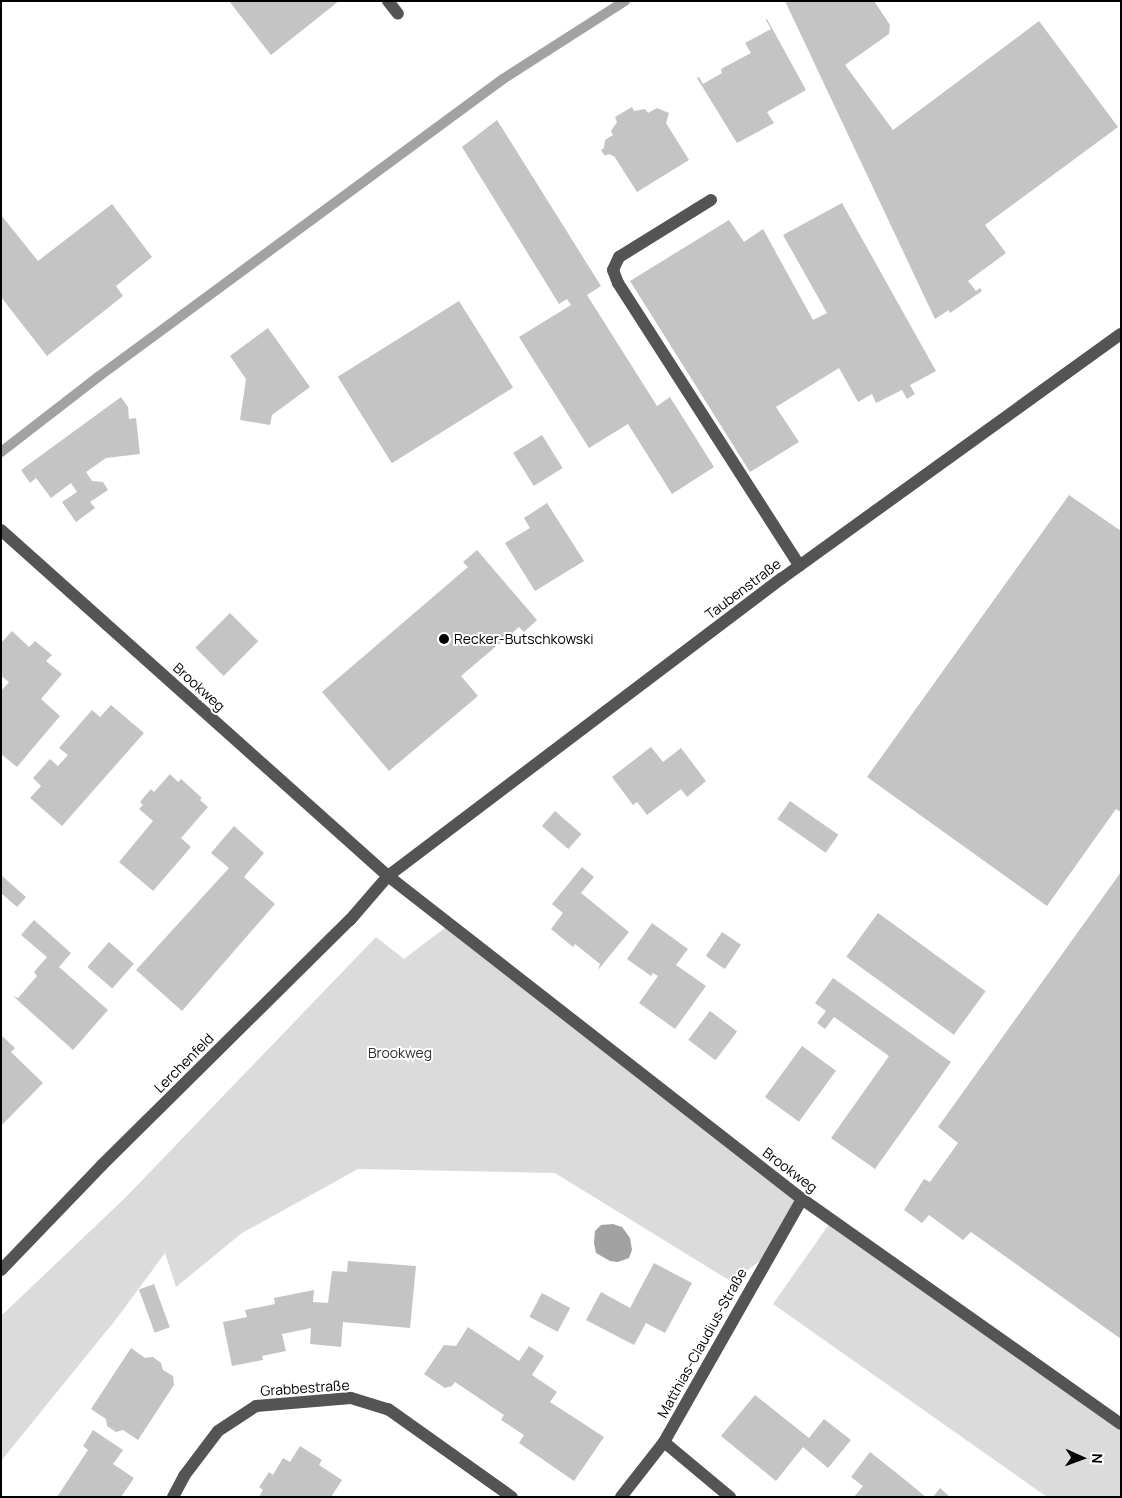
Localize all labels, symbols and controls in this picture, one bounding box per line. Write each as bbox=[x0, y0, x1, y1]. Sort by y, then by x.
street label: Taubenstraße bbox=[702, 555, 784, 623]
place label: Recker-Butschkowski bbox=[454, 631, 593, 647]
marker: Recker-Butschkowski bbox=[438, 633, 450, 645]
street label: Brookweg bbox=[170, 659, 228, 715]
street label: Lerchenfeld bbox=[151, 1030, 217, 1096]
park label: Brookweg bbox=[368, 1045, 432, 1061]
street label: Brookweg bbox=[759, 1144, 821, 1196]
street label: Matthias-Claudius-Straße bbox=[654, 1265, 750, 1421]
street label: Grabbestraße bbox=[260, 1377, 350, 1399]
north arrow bbox=[1057, 1433, 1107, 1483]
text: N bbox=[1088, 1453, 1107, 1464]

